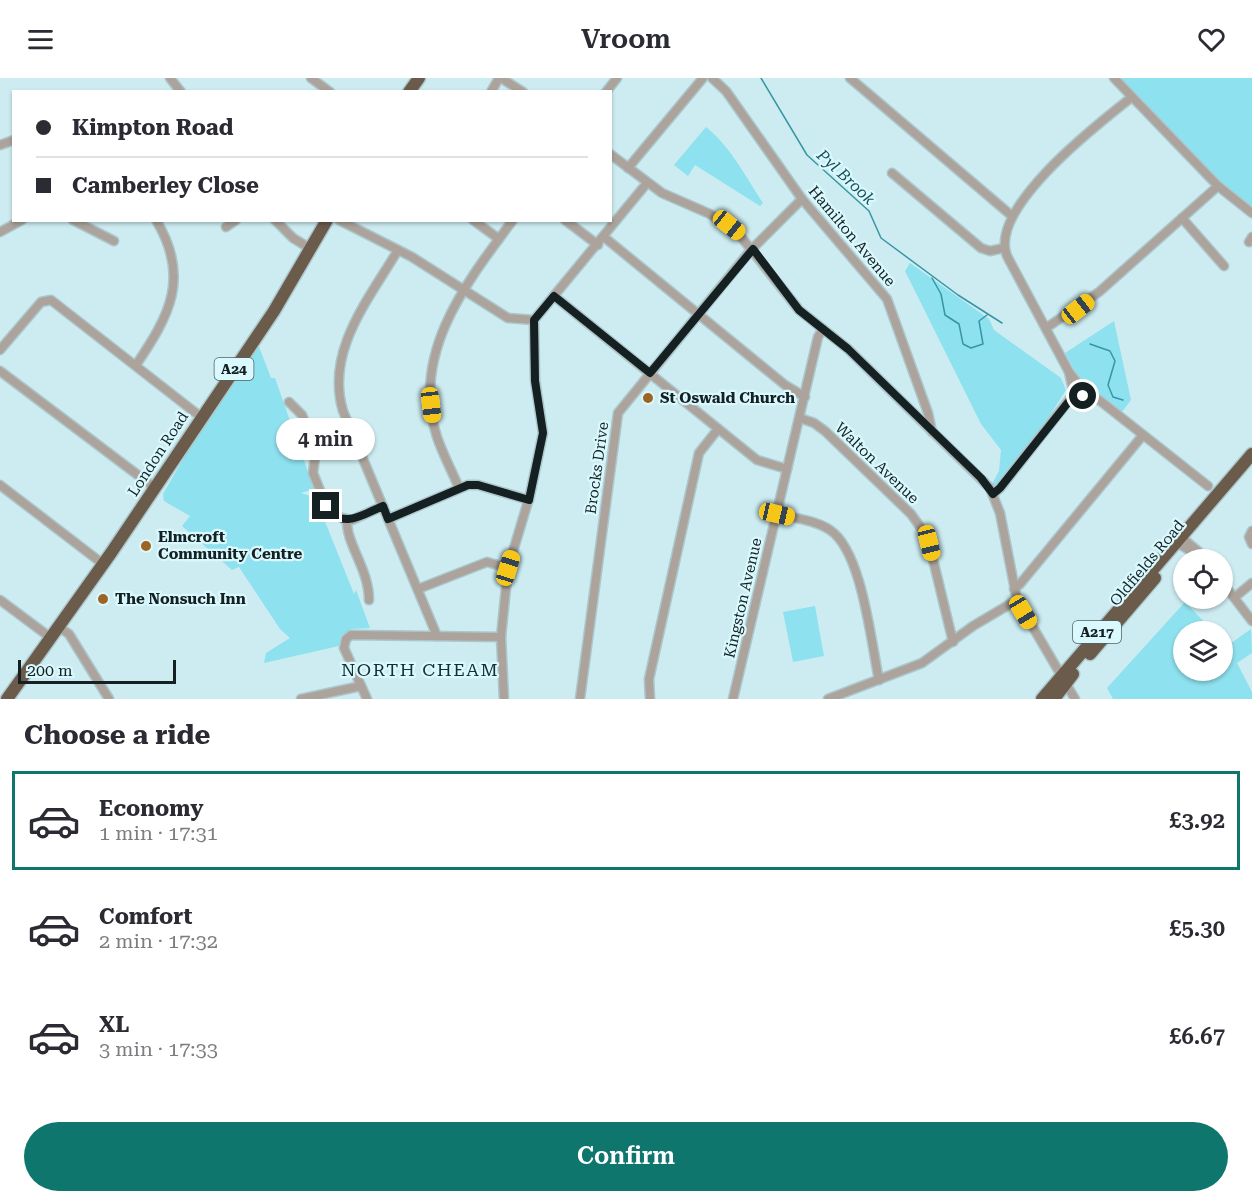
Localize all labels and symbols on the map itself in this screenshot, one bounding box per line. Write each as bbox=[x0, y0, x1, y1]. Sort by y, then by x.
water label: Pyl Brook bbox=[812, 145, 879, 209]
street label: Hamilton Avenue bbox=[805, 182, 899, 290]
car bbox=[709, 207, 749, 243]
car bbox=[1058, 291, 1098, 327]
road number: A24 bbox=[214, 358, 254, 380]
route start bbox=[1069, 382, 1096, 409]
car bbox=[420, 386, 442, 424]
place label: St Oswald Church bbox=[660, 389, 795, 407]
marker: St Oswald Church bbox=[641, 391, 655, 405]
street label: London Road bbox=[124, 408, 192, 500]
callout: 4 min bbox=[276, 419, 376, 461]
street label: Walton Avenue bbox=[831, 419, 923, 507]
street label: Brocks Drive bbox=[582, 421, 612, 515]
route end bbox=[312, 492, 339, 519]
car bbox=[757, 501, 797, 527]
street label: Oldfields Road bbox=[1106, 516, 1188, 610]
car bbox=[916, 523, 942, 563]
place label: Elmcroft Community Centre bbox=[158, 528, 303, 563]
street label: Kingston Avenue bbox=[720, 536, 766, 660]
marker: Elmcroft Community Centre bbox=[139, 539, 153, 553]
car bbox=[494, 548, 522, 588]
place label: The Nonsuch Inn bbox=[115, 590, 246, 608]
marker: The Nonsuch Inn bbox=[96, 592, 110, 606]
car bbox=[1006, 592, 1040, 632]
road number: A217 bbox=[1073, 621, 1121, 643]
scale bar bbox=[18, 657, 176, 684]
district label: NORTH CHEAM bbox=[341, 659, 499, 680]

